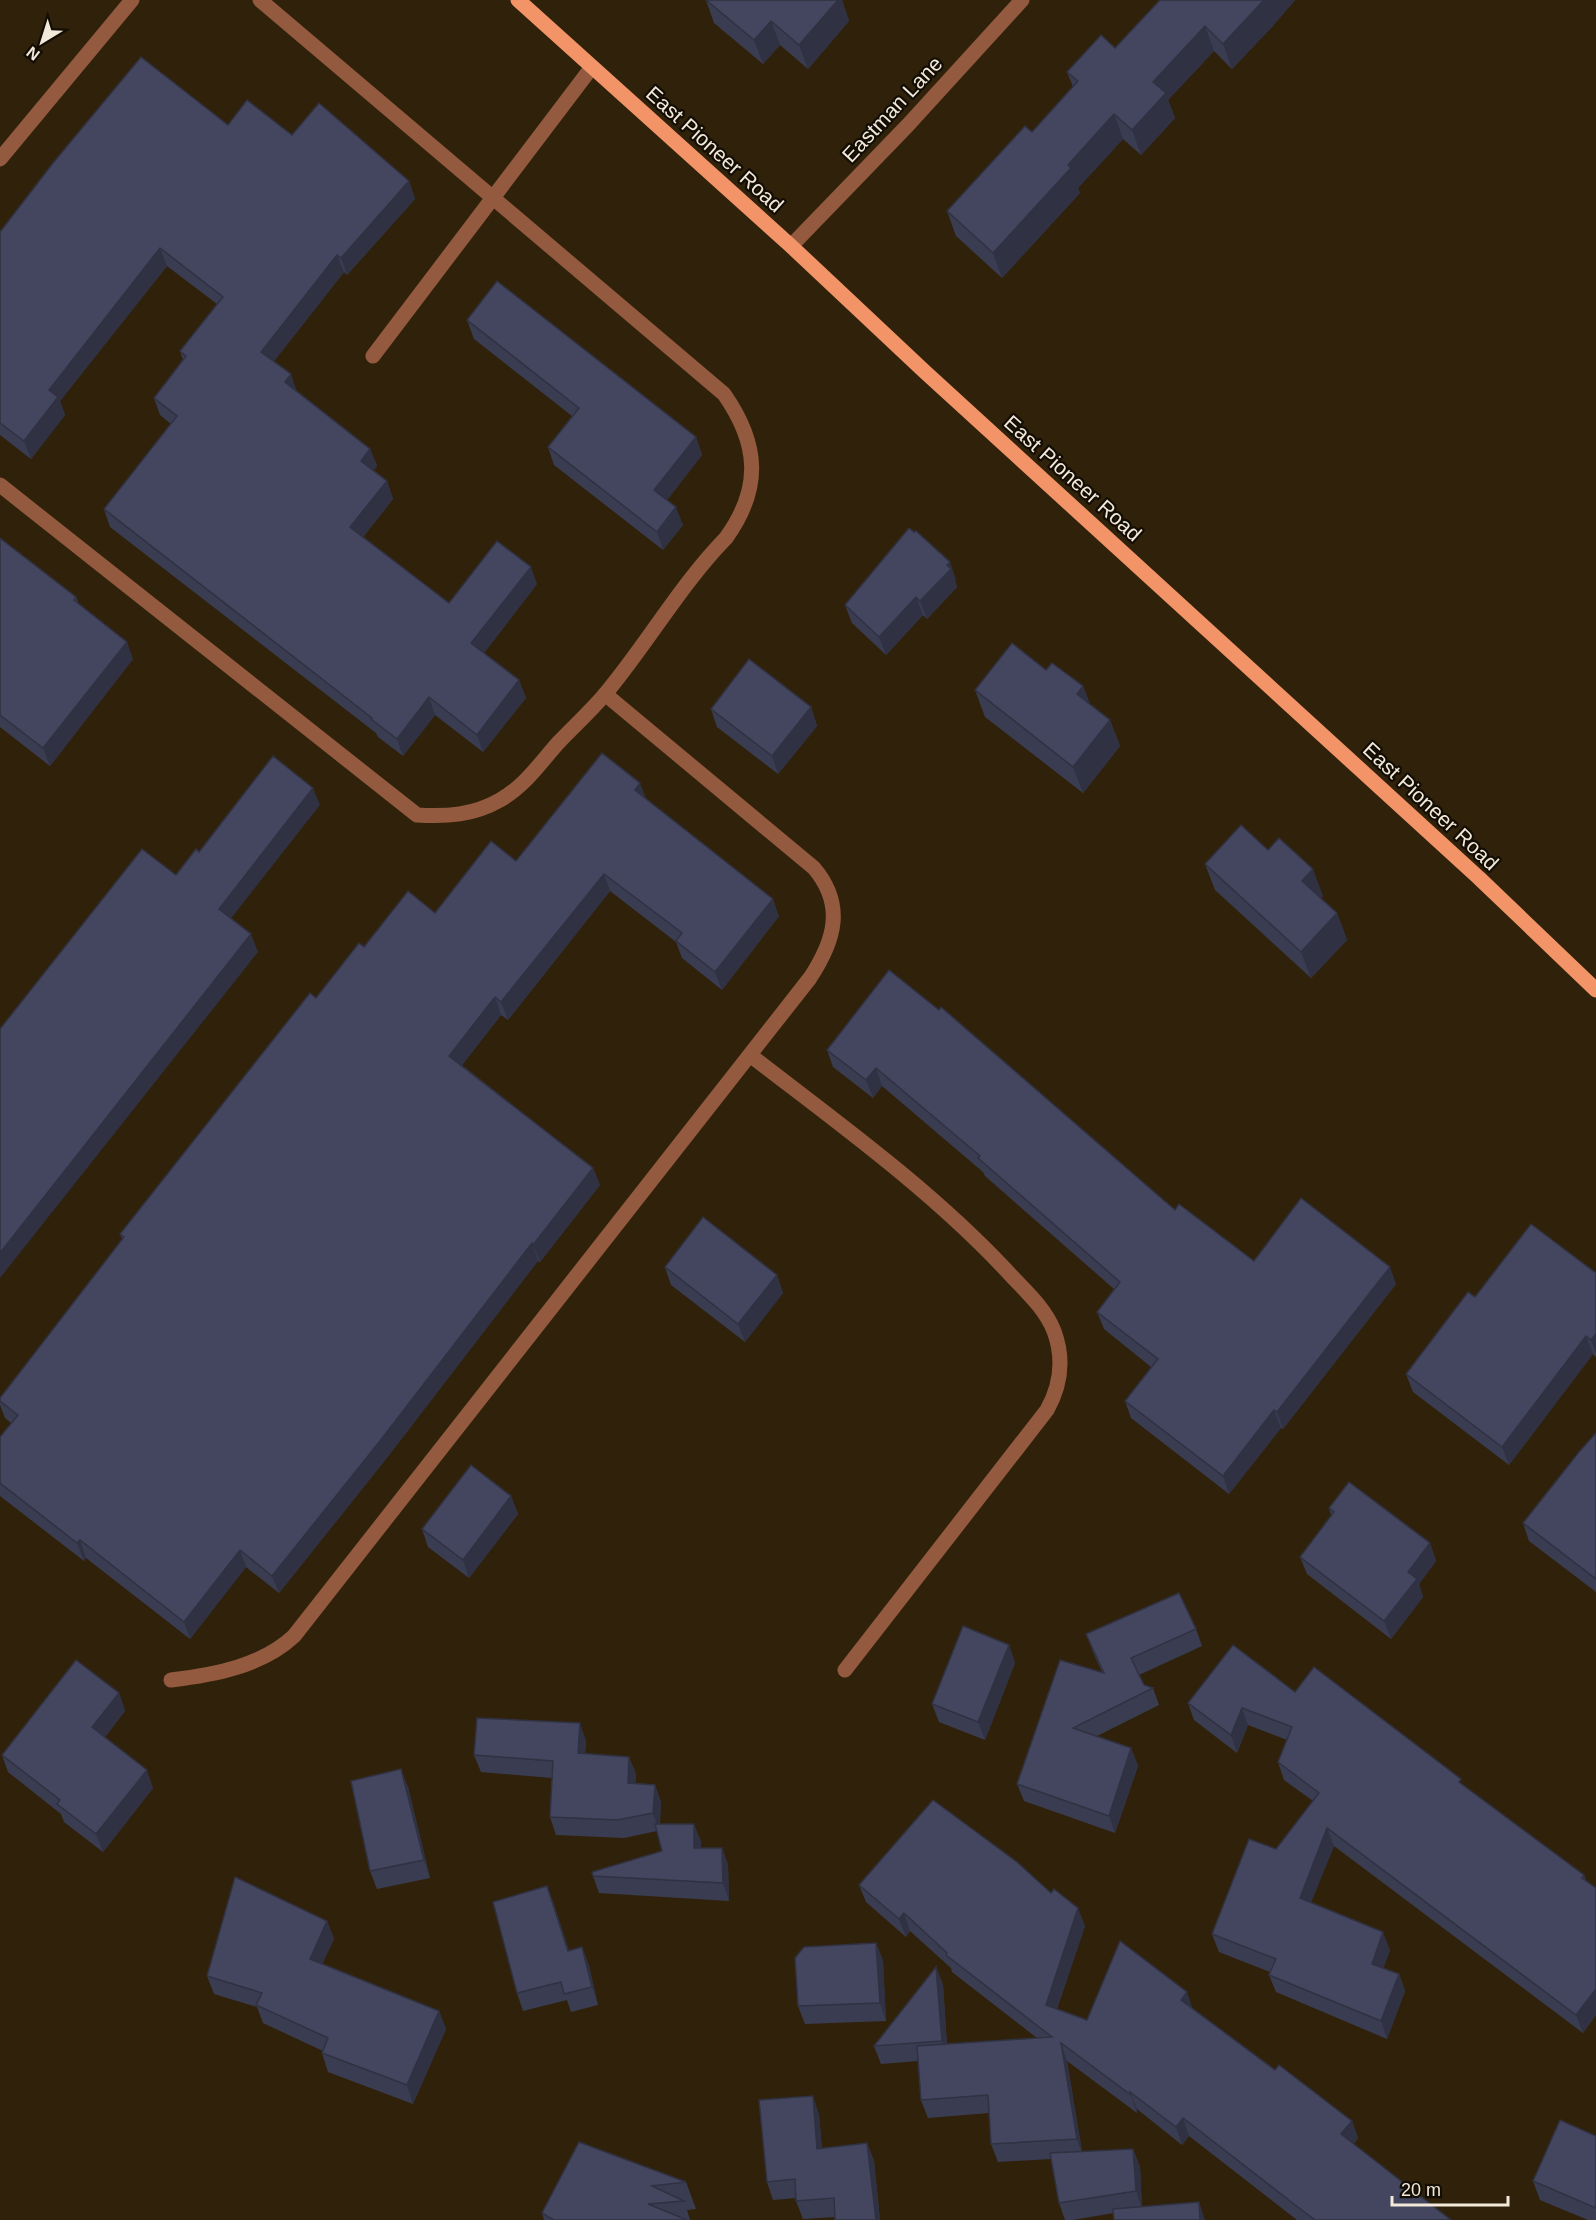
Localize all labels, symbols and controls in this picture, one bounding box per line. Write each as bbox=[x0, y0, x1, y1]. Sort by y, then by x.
north arrow bbox=[12, 12, 72, 72]
text: N bbox=[23, 43, 43, 64]
street label: Eastman Lane bbox=[837, 52, 947, 166]
street label: East Pioneer Road bbox=[642, 81, 788, 217]
street label: East Pioneer Road bbox=[1000, 410, 1146, 546]
street label: East Pioneer Road bbox=[1359, 737, 1503, 875]
scale bar bbox=[1392, 2169, 1508, 2207]
text: 20 m bbox=[1401, 2180, 1441, 2200]

